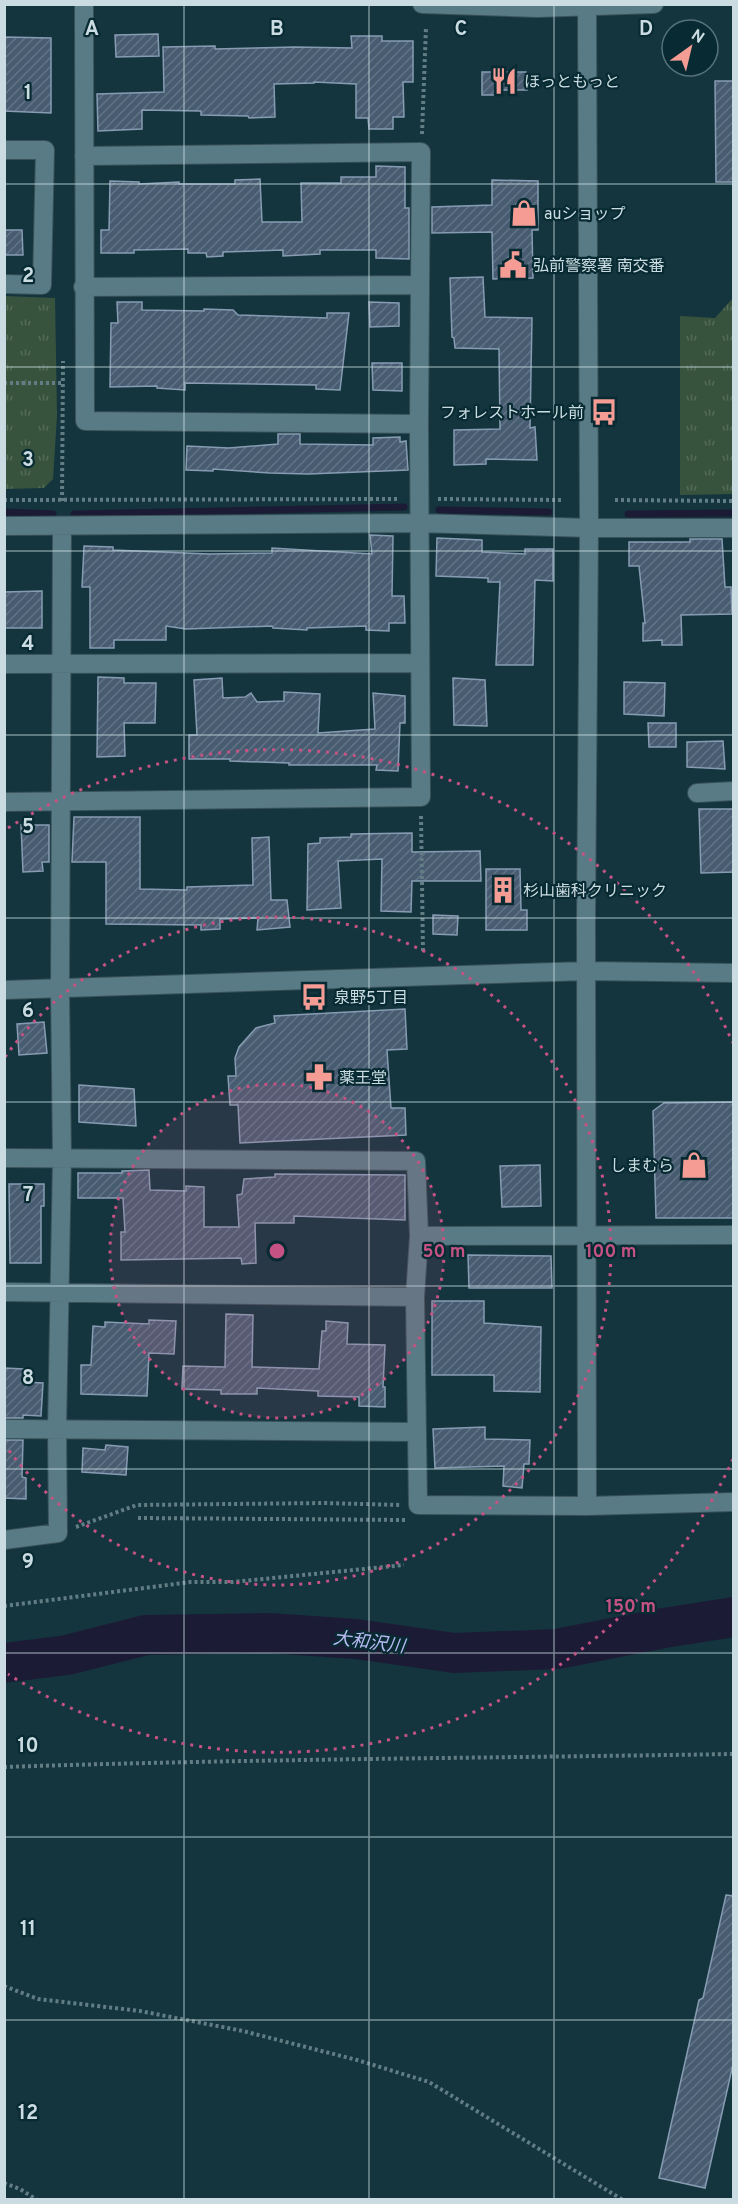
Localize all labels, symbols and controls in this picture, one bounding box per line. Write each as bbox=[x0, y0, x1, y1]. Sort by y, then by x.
text: A bbox=[85, 17, 99, 43]
text: B bbox=[270, 17, 284, 43]
text: C bbox=[455, 17, 467, 43]
text: D bbox=[639, 17, 653, 43]
north arrow bbox=[660, 18, 720, 78]
text: N bbox=[687, 26, 708, 49]
restaurant icon: ほっともっと bbox=[489, 66, 519, 96]
place label: ほっともっと bbox=[524, 73, 620, 93]
text: 1 bbox=[24, 81, 32, 107]
shop icon: auショップ bbox=[509, 198, 539, 228]
place label: auショップ bbox=[544, 205, 625, 225]
public building icon: 弘前警察署 南交番 bbox=[498, 250, 528, 280]
place label: 弘前警察署 南交番 bbox=[533, 257, 665, 277]
text: 2 bbox=[22, 264, 34, 290]
bus stop icon: フォレストホール前 bbox=[589, 397, 619, 427]
place label: フォレストホール前 bbox=[440, 404, 584, 424]
text: 3 bbox=[22, 448, 34, 474]
text: 4 bbox=[22, 632, 34, 658]
text: 5 bbox=[22, 815, 34, 841]
building icon: 杉山歯科クリニック bbox=[488, 875, 518, 905]
place label: 杉山歯科クリニック bbox=[523, 882, 667, 902]
bus stop icon: 泉野5丁目 bbox=[299, 982, 329, 1012]
place label: 泉野5丁目 bbox=[334, 989, 408, 1009]
text: 6 bbox=[22, 999, 34, 1025]
pharmacy icon: 薬王堂 bbox=[304, 1062, 334, 1092]
place label: 薬王堂 bbox=[339, 1069, 387, 1089]
shop icon: しまむら bbox=[679, 1150, 709, 1180]
place label: しまむら bbox=[610, 1157, 674, 1177]
text: 7 bbox=[23, 1183, 33, 1209]
centre of rings bbox=[267, 1241, 287, 1261]
text: 50 m bbox=[422, 1241, 466, 1264]
text: 100 m bbox=[585, 1241, 637, 1264]
text: 8 bbox=[22, 1366, 34, 1392]
text: 9 bbox=[22, 1550, 34, 1576]
text: 150 m bbox=[606, 1596, 656, 1619]
water label: 大和沢川 bbox=[332, 1628, 408, 1660]
text: 10 bbox=[17, 1734, 39, 1760]
text: 11 bbox=[20, 1917, 36, 1943]
text: 12 bbox=[18, 2101, 38, 2127]

